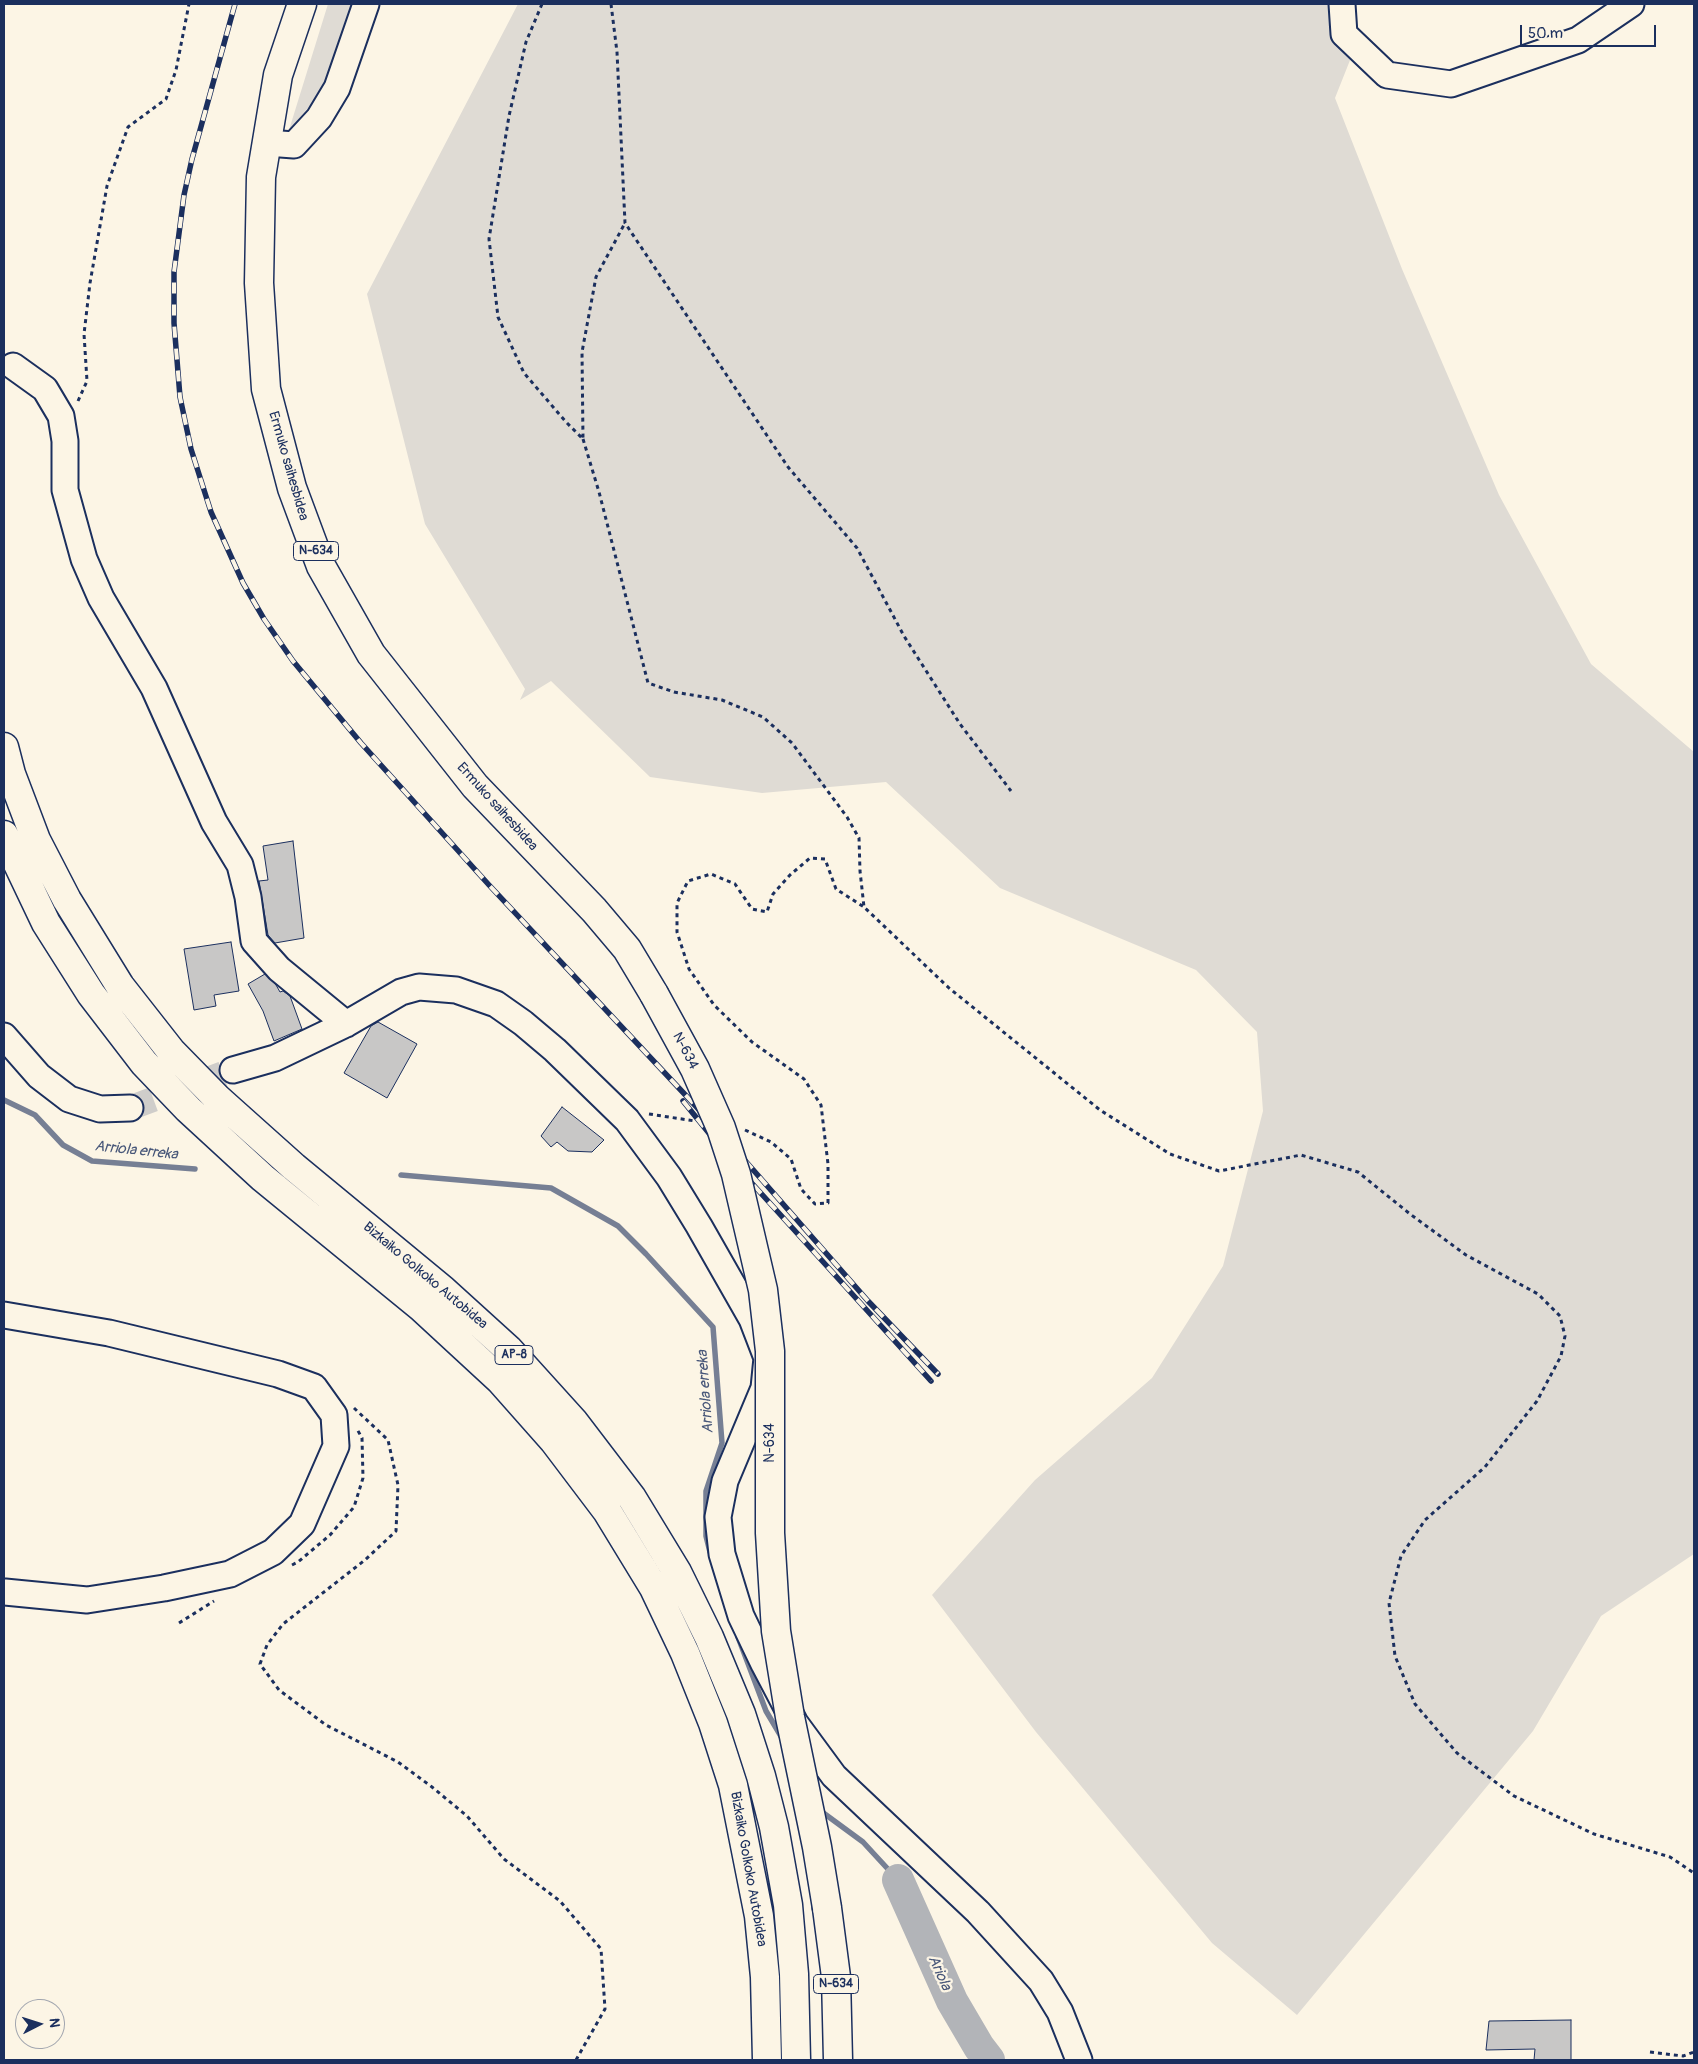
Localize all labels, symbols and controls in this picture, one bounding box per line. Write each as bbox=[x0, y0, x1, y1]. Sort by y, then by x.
scale bar bbox=[1523, 15, 1659, 47]
text: 50 m bbox=[1528, 24, 1563, 43]
street label: Ermuko saihesbidea bbox=[264, 409, 312, 523]
road number: N-634 bbox=[294, 542, 338, 560]
street label: Ermuko saihesbidea bbox=[453, 759, 541, 855]
street label: N-634 bbox=[668, 1030, 702, 1072]
water label: Arriola erreka bbox=[94, 1138, 178, 1164]
street label: Bizkaiko Golkoko Autobidea bbox=[359, 1219, 491, 1333]
road number: AP-8 bbox=[495, 1346, 533, 1364]
water label: Arriola erreka bbox=[694, 1350, 718, 1434]
street label: N-634 bbox=[762, 1423, 778, 1463]
street label: Bizkaiko Golkoko Autobidea bbox=[726, 1790, 770, 1948]
water label: Ariola bbox=[923, 1953, 955, 1993]
road number: N-634 bbox=[814, 1975, 858, 1994]
north arrow bbox=[15, 1999, 65, 2049]
text: N bbox=[46, 2017, 63, 2028]

